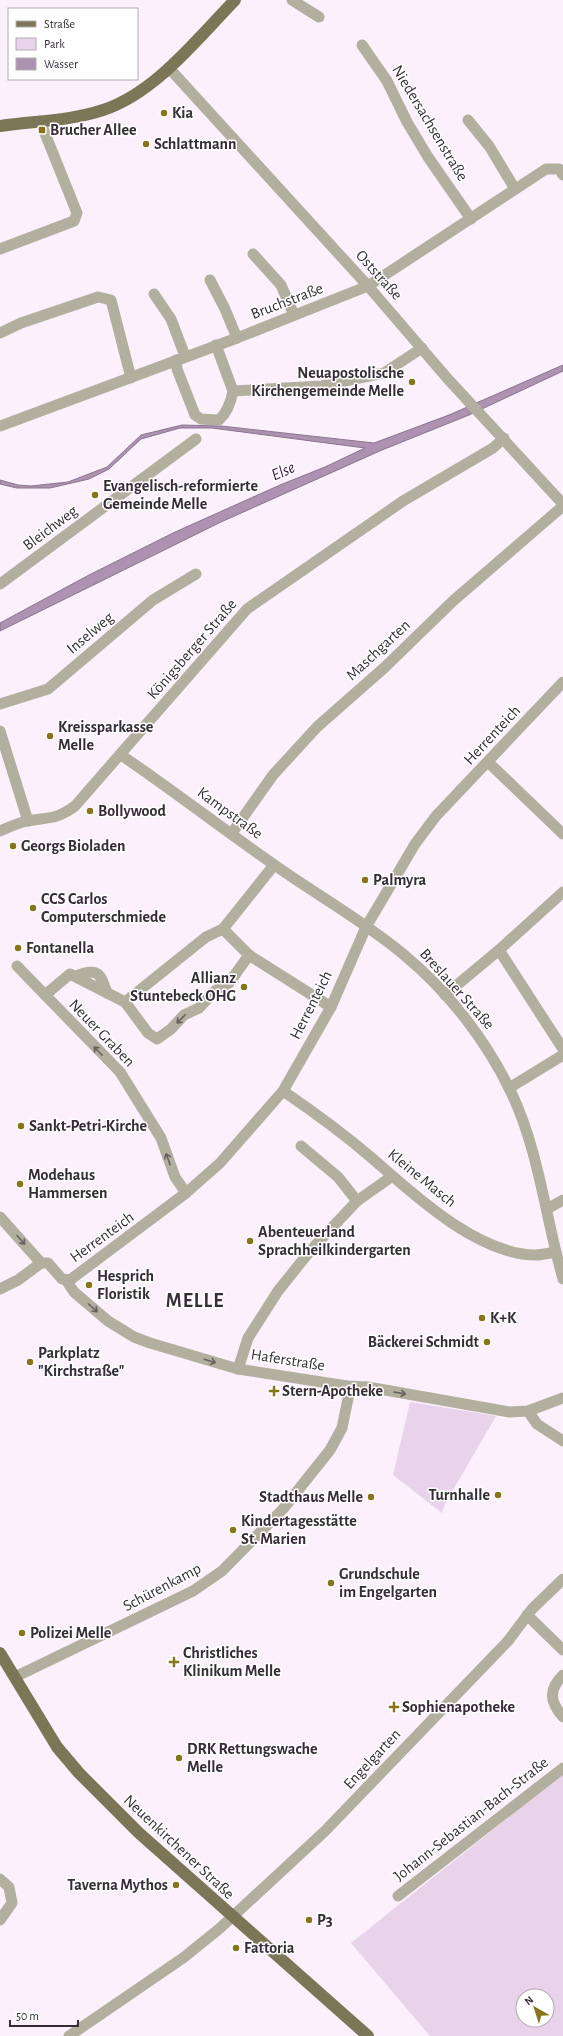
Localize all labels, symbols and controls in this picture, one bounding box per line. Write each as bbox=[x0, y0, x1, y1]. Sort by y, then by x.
legend bbox=[8, 8, 138, 80]
text: Straße bbox=[44, 18, 75, 30]
text: Park bbox=[44, 38, 65, 50]
text: Wasser bbox=[44, 58, 78, 70]
street label: Niedersachsenstraße bbox=[389, 62, 471, 184]
place label: Kia bbox=[172, 105, 194, 121]
marker: Kia bbox=[159, 108, 169, 118]
place label: Brucher Allee bbox=[50, 122, 137, 138]
marker: Brucher Allee bbox=[37, 125, 47, 135]
place label: Schlattmann bbox=[154, 136, 236, 152]
marker: Schlattmann bbox=[141, 139, 151, 149]
street label: Oststraße bbox=[353, 247, 405, 303]
street label: Bruchstraße bbox=[249, 280, 325, 322]
place label: Neuapostolische Kirchengemeinde Melle bbox=[251, 365, 404, 399]
marker: Neuapostolische Kirchengemeinde Melle bbox=[407, 377, 417, 387]
water label: Else bbox=[269, 458, 297, 484]
place label: Evangelisch-reformierte Gemeinde Melle bbox=[103, 478, 258, 512]
marker: Evangelisch-reformierte Gemeinde Melle bbox=[90, 490, 100, 500]
street label: Bleichweg bbox=[20, 502, 80, 554]
street label: Königsberger Straße bbox=[144, 596, 240, 702]
street label: Inselweg bbox=[64, 609, 116, 657]
street label: Maschgarten bbox=[343, 617, 413, 683]
street label: Herrenteich bbox=[461, 702, 523, 768]
place label: Kreissparkasse Melle bbox=[58, 719, 154, 753]
marker: Kreissparkasse Melle bbox=[45, 731, 55, 741]
street label: Kampstraße bbox=[194, 784, 266, 842]
place label: Bollywood bbox=[98, 803, 166, 820]
marker: Bollywood bbox=[85, 806, 95, 816]
place label: Georgs Bioladen bbox=[21, 838, 125, 854]
marker: Georgs Bioladen bbox=[8, 841, 18, 851]
place label: Palmyra bbox=[373, 872, 427, 889]
marker: Palmyra bbox=[360, 875, 370, 885]
place label: CCS Carlos Computerschmiede bbox=[41, 891, 167, 925]
marker: CCS Carlos Computerschmiede bbox=[28, 903, 38, 913]
place label: Fontanella bbox=[26, 940, 95, 956]
marker: Fontanella bbox=[13, 943, 23, 953]
street label: Breslauer Straße bbox=[417, 945, 497, 1033]
street label: Herrenteich bbox=[287, 968, 335, 1042]
place label: Allianz Stuntebeck OHG bbox=[130, 970, 236, 1004]
marker: Allianz Stuntebeck OHG bbox=[239, 982, 249, 992]
street label: Neuer Graben bbox=[66, 996, 138, 1070]
one-way arrow bbox=[176, 1014, 186, 1024]
one-way arrow bbox=[93, 1046, 103, 1056]
place label: Sankt-Petri-Kirche bbox=[29, 1118, 148, 1134]
marker: Sankt-Petri-Kirche bbox=[16, 1121, 26, 1131]
street label: Kleine Masch bbox=[385, 1146, 459, 1210]
one-way arrow bbox=[164, 1153, 172, 1165]
place label: Modehaus Hammersen bbox=[28, 1167, 108, 1201]
marker: Modehaus Hammersen bbox=[15, 1179, 25, 1189]
street label: Herrenteich bbox=[67, 1209, 137, 1265]
place label: Abenteuerland Sprachheilkindergarten bbox=[258, 1224, 411, 1258]
one-way arrow bbox=[16, 1235, 25, 1245]
marker: Abenteuerland Sprachheilkindergarten bbox=[245, 1236, 255, 1246]
place label: Hesprich Floristik bbox=[97, 1268, 154, 1302]
marker: Hesprich Floristik bbox=[84, 1280, 94, 1290]
district label: MELLE bbox=[166, 1291, 224, 1311]
one-way arrow bbox=[88, 1303, 98, 1313]
place label: K+K bbox=[490, 1310, 517, 1326]
marker: K+K bbox=[477, 1313, 487, 1323]
place label: Bäckerei Schmidt bbox=[368, 1334, 480, 1350]
marker: Bäckerei Schmidt bbox=[482, 1337, 492, 1347]
place label: Parkplatz "Kirchstraße" bbox=[38, 1345, 125, 1379]
street label: Haferstraße bbox=[250, 1346, 326, 1374]
marker: Parkplatz "Kirchstraße" bbox=[25, 1357, 35, 1367]
one-way arrow bbox=[203, 1358, 216, 1365]
place label: Stern-Apotheke bbox=[282, 1383, 384, 1399]
marker: Stern-Apotheke bbox=[269, 1386, 279, 1396]
one-way arrow bbox=[393, 1389, 406, 1397]
place label: Turnhalle bbox=[429, 1487, 490, 1503]
place label: Stadthaus Melle bbox=[259, 1489, 363, 1505]
marker: Turnhalle bbox=[493, 1490, 503, 1500]
marker: Stadthaus Melle bbox=[366, 1492, 376, 1502]
place label: Kindertagesstätte St. Marien bbox=[241, 1513, 357, 1547]
marker: Kindertagesstätte St. Marien bbox=[228, 1525, 238, 1535]
street label: Schürenkamp bbox=[120, 1560, 204, 1614]
place label: Grundschule im Engelgarten bbox=[339, 1566, 437, 1600]
marker: Grundschule im Engelgarten bbox=[326, 1578, 336, 1588]
place label: Polizei Melle bbox=[30, 1625, 112, 1641]
marker: Polizei Melle bbox=[17, 1628, 27, 1638]
place label: Christliches Klinikum Melle bbox=[183, 1645, 281, 1679]
marker: Christliches Klinikum Melle bbox=[168, 1656, 180, 1668]
place label: Sophienapotheke bbox=[402, 1699, 516, 1715]
marker: Sophienapotheke bbox=[389, 1702, 399, 1712]
street label: Engelgarten bbox=[340, 1726, 404, 1792]
place label: DRK Rettungswache Melle bbox=[187, 1741, 318, 1775]
marker: DRK Rettungswache Melle bbox=[174, 1753, 184, 1763]
street label: Johann-Sebastian-Bach-Straße bbox=[391, 1754, 551, 1884]
street label: Neuenkirchener Straße bbox=[121, 1792, 237, 1902]
place label: Taverna Mythos bbox=[67, 1877, 168, 1894]
marker: Taverna Mythos bbox=[171, 1880, 181, 1890]
place label: P3 bbox=[317, 1912, 333, 1928]
marker: P3 bbox=[304, 1915, 314, 1925]
place label: Fattoria bbox=[244, 1940, 295, 1956]
marker: Fattoria bbox=[231, 1943, 241, 1953]
north arrow bbox=[515, 1988, 555, 2028]
text: N bbox=[523, 1994, 535, 2007]
scale bar bbox=[10, 2002, 78, 2028]
text: 50 m bbox=[16, 2010, 39, 2022]

